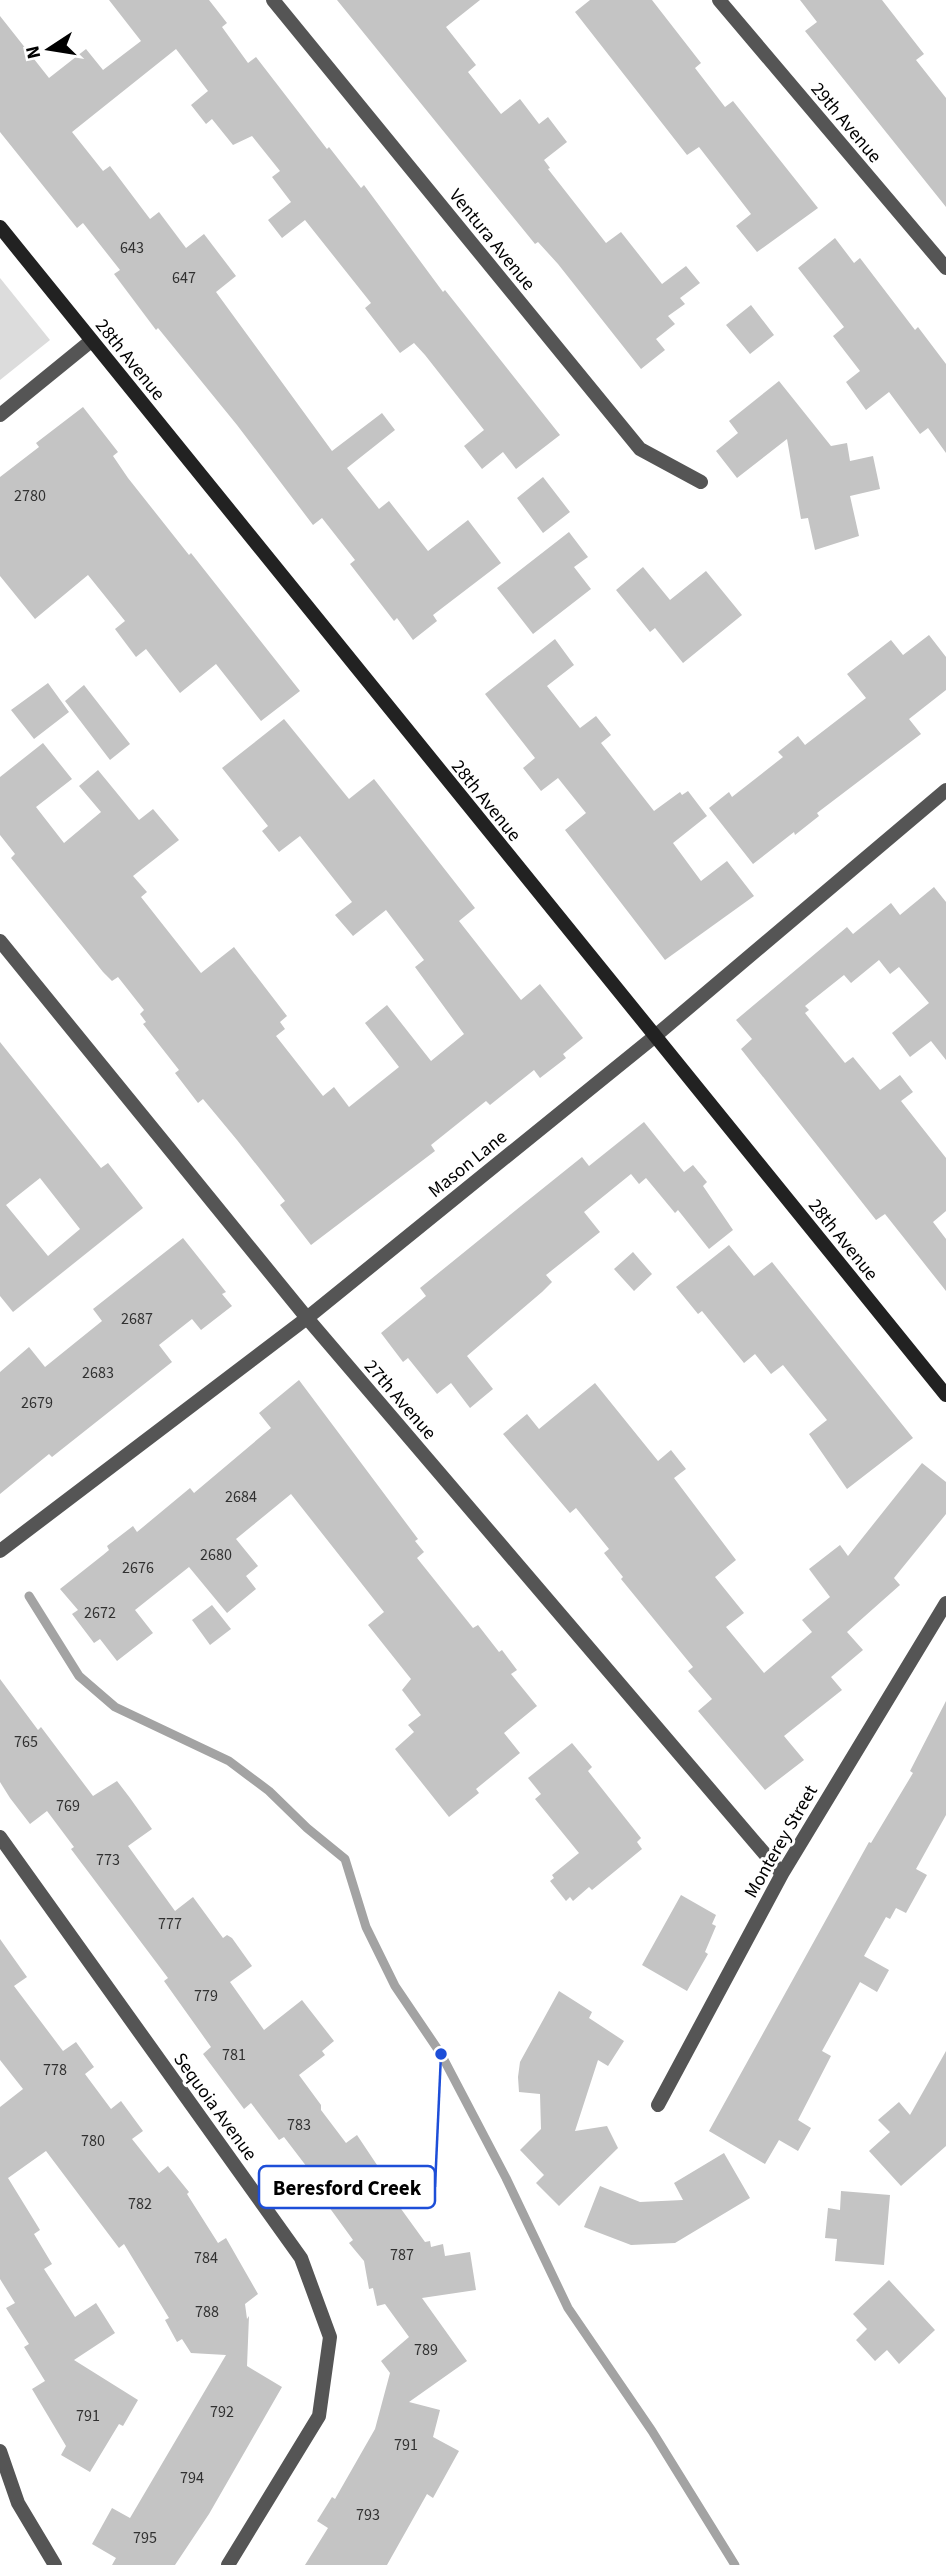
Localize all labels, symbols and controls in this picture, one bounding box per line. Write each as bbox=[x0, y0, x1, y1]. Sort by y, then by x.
north arrow bbox=[14, 14, 84, 84]
text: N bbox=[19, 43, 48, 61]
street label: 29th Avenue bbox=[804, 77, 888, 169]
street label: Ventura Avenue bbox=[442, 183, 541, 297]
house number: 643 bbox=[120, 237, 144, 259]
house number: 647 bbox=[172, 267, 196, 289]
street label: 28th Avenue bbox=[89, 313, 171, 407]
house number: 2780 bbox=[14, 485, 46, 507]
street label: 28th Avenue bbox=[445, 754, 527, 848]
street label: Mason Lane bbox=[423, 1124, 513, 1204]
street label: 28th Avenue bbox=[802, 1193, 884, 1287]
house number: 2687 bbox=[121, 1308, 153, 1330]
street label: 27th Avenue bbox=[358, 1354, 442, 1446]
house number: 2683 bbox=[82, 1362, 114, 1384]
house number: 2679 bbox=[21, 1392, 53, 1414]
house number: 2684 bbox=[225, 1486, 257, 1508]
house number: 2680 bbox=[200, 1544, 232, 1566]
house number: 2676 bbox=[122, 1557, 154, 1579]
house number: 2672 bbox=[84, 1602, 116, 1624]
house number: 765 bbox=[14, 1731, 38, 1753]
street label: Monterey Street bbox=[738, 1780, 825, 1903]
house number: 769 bbox=[56, 1795, 80, 1817]
house number: 773 bbox=[96, 1849, 120, 1871]
house number: 777 bbox=[158, 1913, 182, 1935]
house number: 779 bbox=[194, 1985, 218, 2007]
house number: 781 bbox=[222, 2044, 246, 2066]
street label: Sequoia Avenue bbox=[166, 2047, 263, 2166]
house number: 778 bbox=[43, 2059, 67, 2081]
house number: 783 bbox=[287, 2114, 311, 2136]
house number: 780 bbox=[81, 2130, 105, 2152]
callout: Beresford Creek bbox=[259, 2166, 435, 2208]
text: Beresford Creek bbox=[273, 2173, 422, 2203]
house number: 782 bbox=[128, 2193, 152, 2215]
house number: 787 bbox=[390, 2244, 414, 2266]
house number: 784 bbox=[194, 2247, 218, 2269]
house number: 788 bbox=[195, 2301, 219, 2323]
house number: 789 bbox=[414, 2339, 438, 2361]
house number: 792 bbox=[210, 2401, 234, 2423]
house number: 791 bbox=[76, 2405, 100, 2427]
house number: 791 bbox=[394, 2434, 418, 2456]
house number: 794 bbox=[180, 2467, 204, 2489]
house number: 793 bbox=[356, 2504, 380, 2526]
house number: 795 bbox=[133, 2527, 157, 2549]

